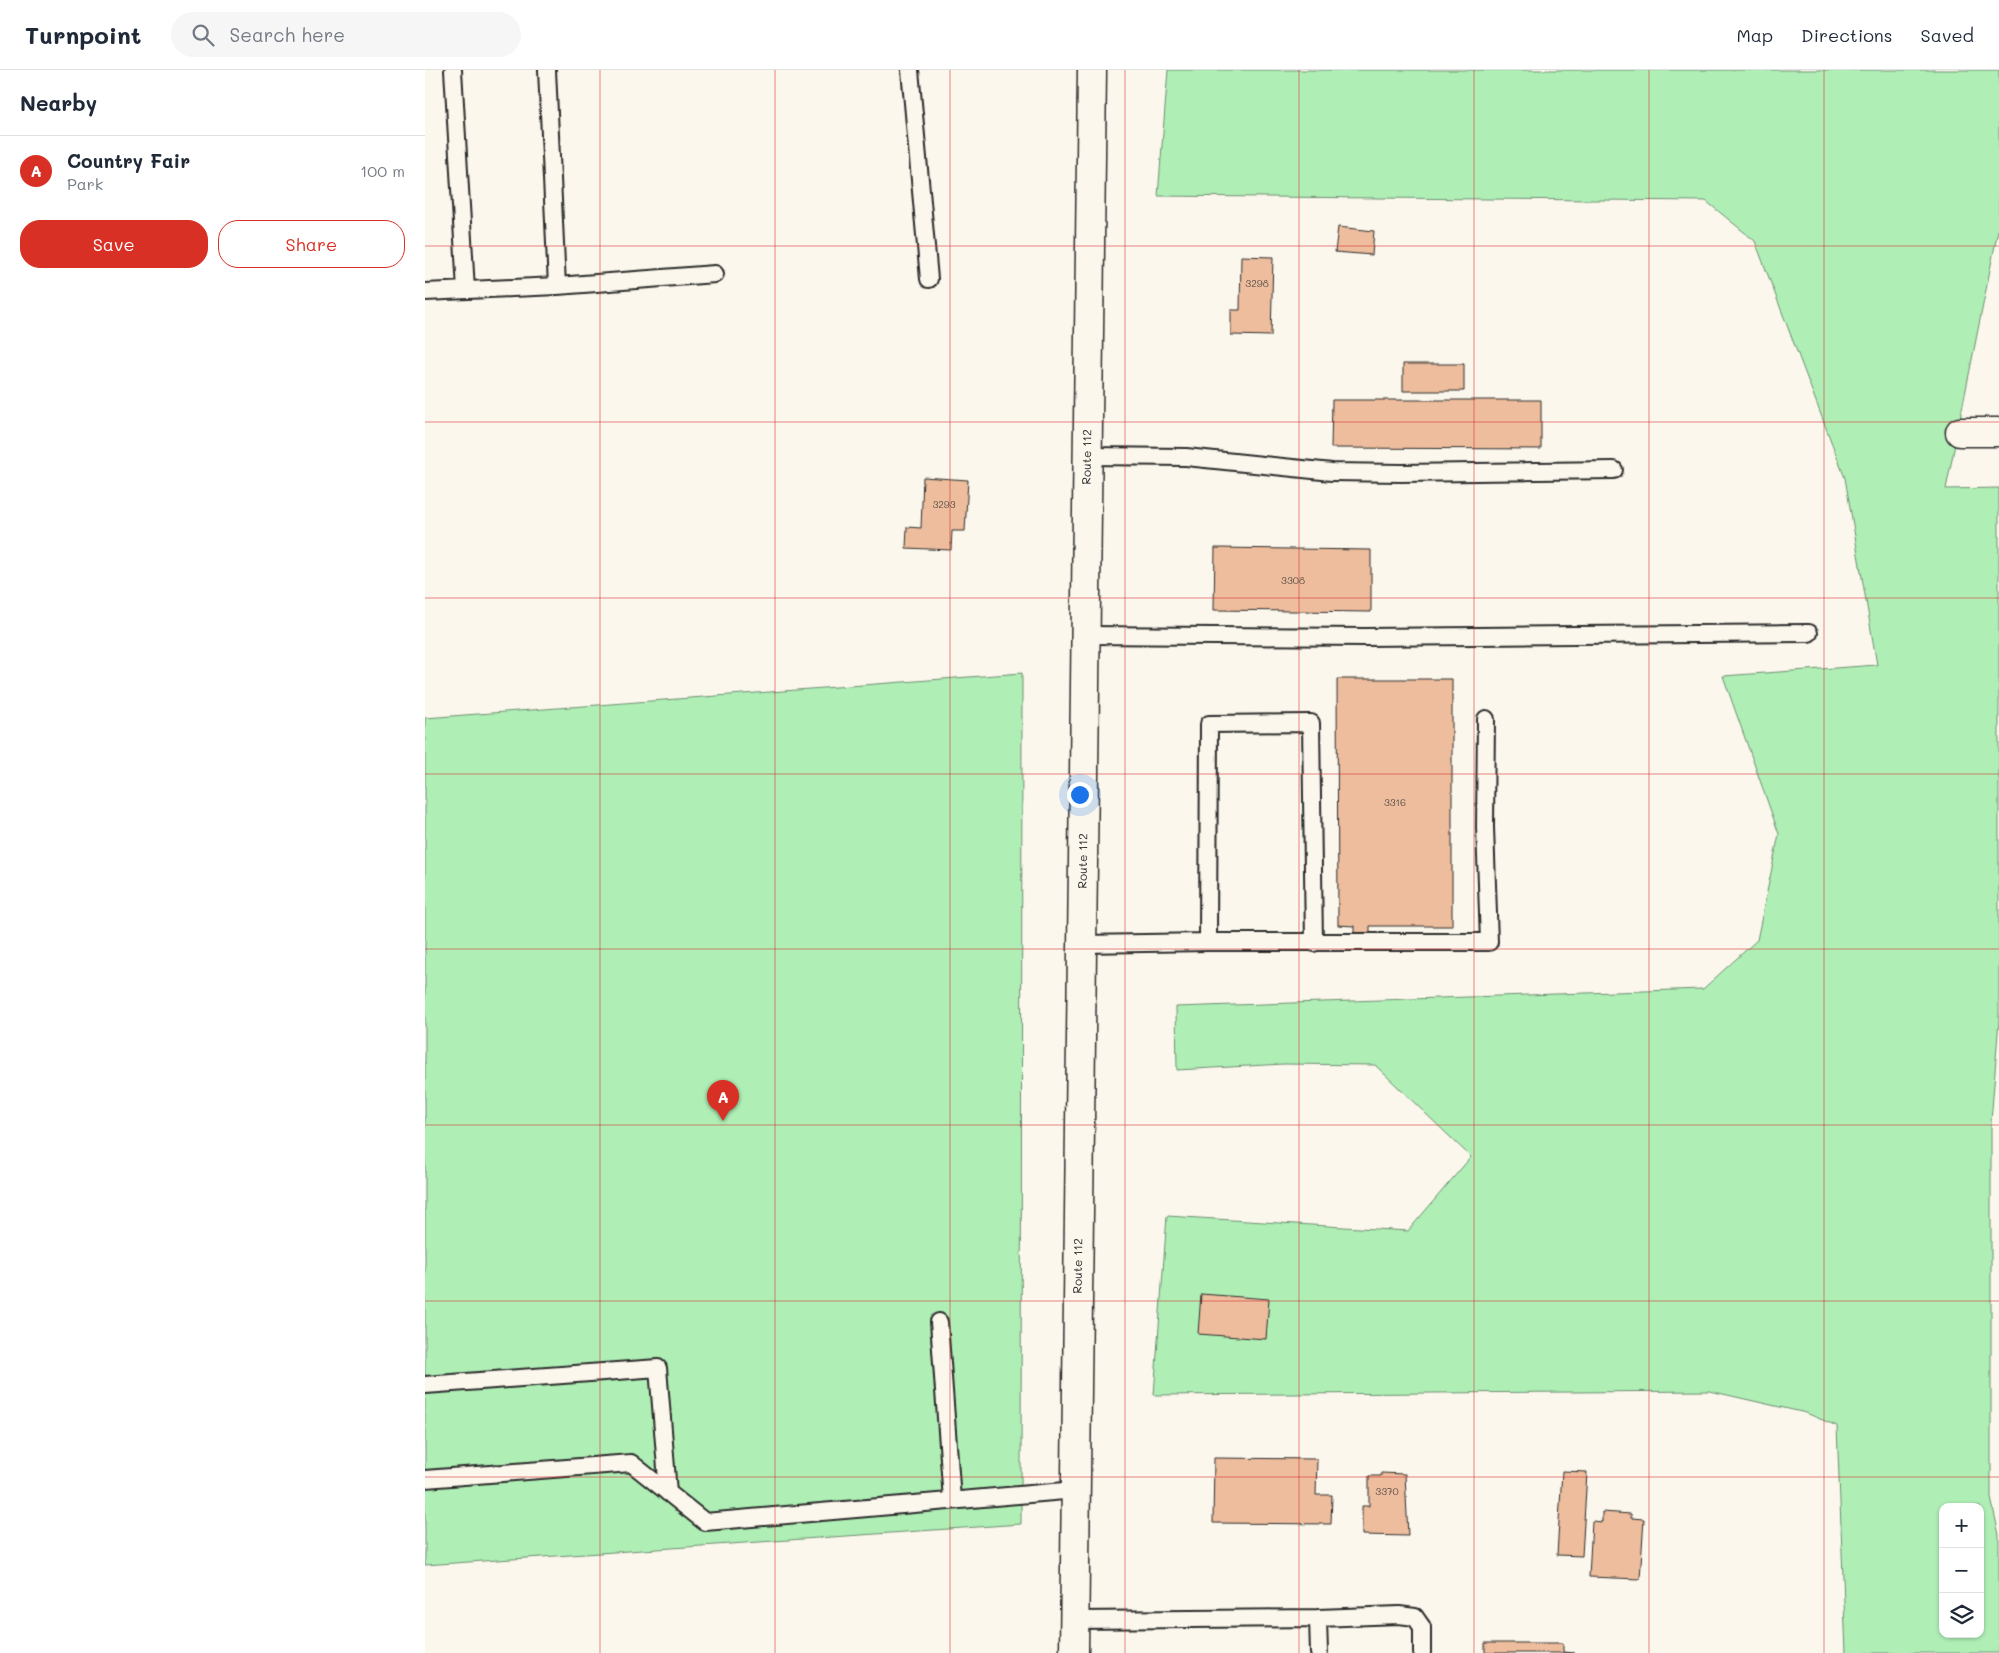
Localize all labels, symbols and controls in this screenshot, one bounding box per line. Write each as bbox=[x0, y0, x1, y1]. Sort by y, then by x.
search box bbox=[171, 12, 521, 57]
text: Turnpoint bbox=[25, 19, 141, 50]
icon: search bbox=[189, 21, 217, 49]
text: Search here bbox=[229, 22, 345, 47]
text: Map bbox=[1736, 23, 1773, 47]
text: Directions bbox=[1801, 23, 1893, 47]
text: Saved bbox=[1921, 23, 1974, 47]
text: Nearby bbox=[20, 89, 97, 116]
text: Country Fair bbox=[67, 148, 190, 173]
text: A bbox=[30, 160, 42, 181]
text: 100 m bbox=[360, 160, 405, 181]
text: Park bbox=[67, 173, 103, 194]
button: Save bbox=[20, 220, 208, 268]
button: Share bbox=[218, 220, 405, 268]
house number: 3298 bbox=[1245, 276, 1269, 290]
street label: Route 112 bbox=[1078, 429, 1094, 485]
house number: 3293 bbox=[932, 497, 956, 511]
house number: 3308 bbox=[1281, 573, 1305, 587]
your location bbox=[1067, 782, 1093, 808]
house number: 3316 bbox=[1384, 795, 1406, 809]
street label: Route 112 bbox=[1074, 833, 1090, 889]
pin: A bbox=[707, 1080, 739, 1121]
street label: Route 112 bbox=[1069, 1238, 1085, 1294]
house number: 3370 bbox=[1375, 1484, 1399, 1498]
map controls bbox=[1939, 1503, 1984, 1638]
button: + bbox=[1939, 1503, 1984, 1548]
button: − bbox=[1939, 1548, 1984, 1593]
button: layers bbox=[1939, 1593, 1984, 1638]

